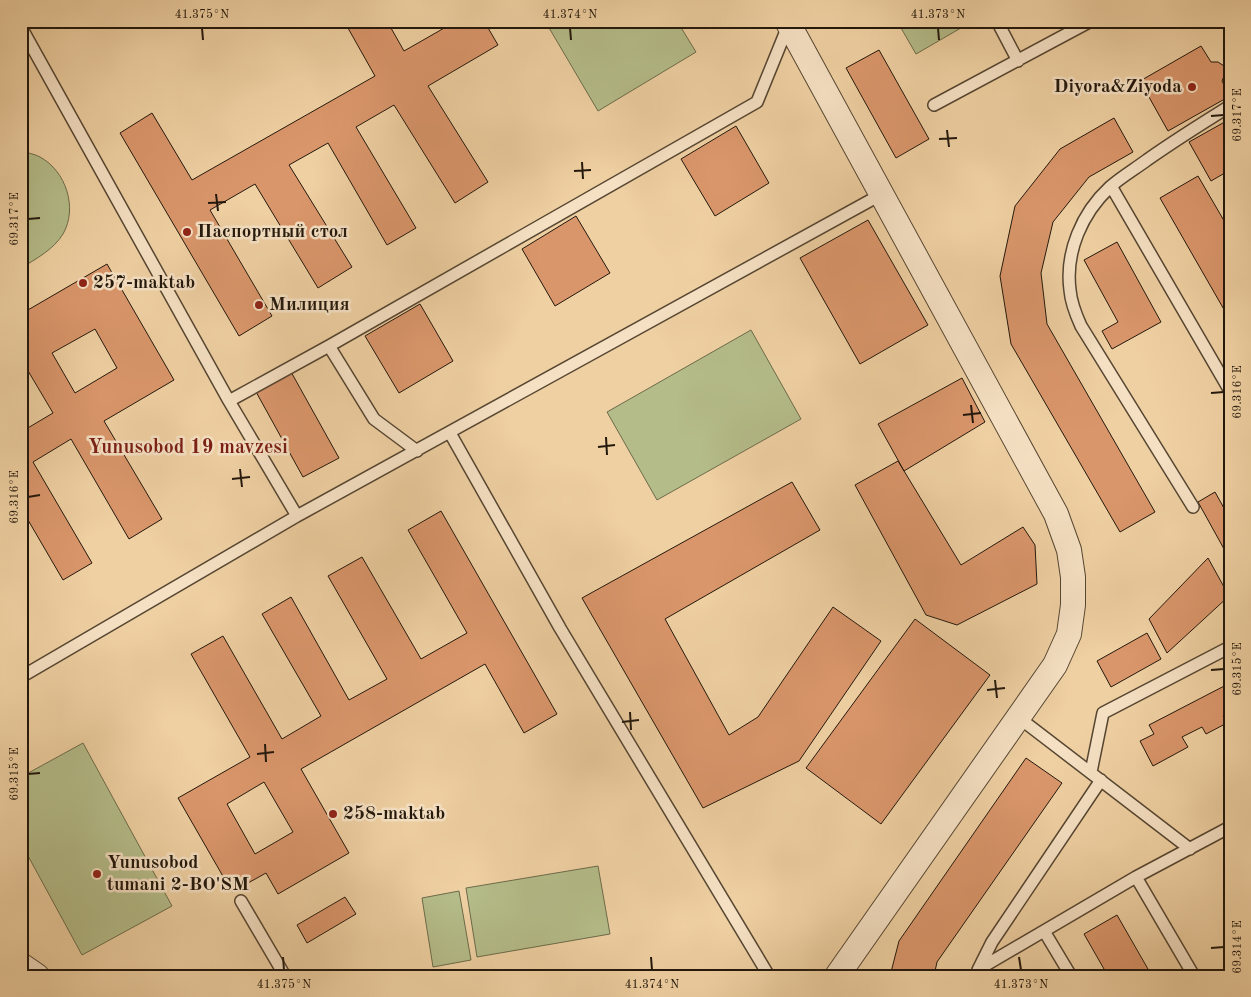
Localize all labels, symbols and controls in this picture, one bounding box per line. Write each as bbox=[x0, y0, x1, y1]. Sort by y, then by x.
text: 41.375°N bbox=[175, 8, 229, 21]
text: 41.374°N bbox=[543, 9, 597, 21]
text: 41.373°N bbox=[911, 9, 965, 21]
place label: Diyora&Ziyoda bbox=[1053, 78, 1182, 97]
marker: Diyora&Ziyoda bbox=[1186, 81, 1198, 93]
text: 69.317°E bbox=[1232, 88, 1244, 142]
text: 69.317°E bbox=[9, 192, 21, 246]
place label: Паспортный стол bbox=[197, 223, 348, 242]
marker: Паспортный стол bbox=[181, 226, 193, 238]
place label: 257-maktab bbox=[93, 274, 195, 293]
marker: 257-maktab bbox=[77, 277, 89, 289]
place label: Милиция bbox=[269, 296, 350, 315]
marker: Милиция bbox=[253, 299, 265, 311]
text: 69.316°E bbox=[1232, 365, 1244, 419]
district label: Yunusobod 19 mavzesi bbox=[88, 438, 288, 458]
text: 69.316°E bbox=[9, 470, 21, 524]
text: 69.315°E bbox=[1231, 642, 1244, 696]
text: 69.315°E bbox=[8, 747, 21, 801]
place label: 258-maktab bbox=[343, 805, 445, 824]
marker: 258-maktab bbox=[327, 808, 339, 820]
place label: Yunusobod tumani 2-BO'SM bbox=[107, 854, 249, 895]
marker: Yunusobod tumani 2-BO'SM bbox=[91, 868, 103, 880]
text: 69.314°E bbox=[1232, 920, 1244, 974]
text: 41.375°N bbox=[257, 978, 311, 991]
text: 41.374°N bbox=[625, 979, 679, 991]
text: 41.373°N bbox=[994, 979, 1048, 991]

